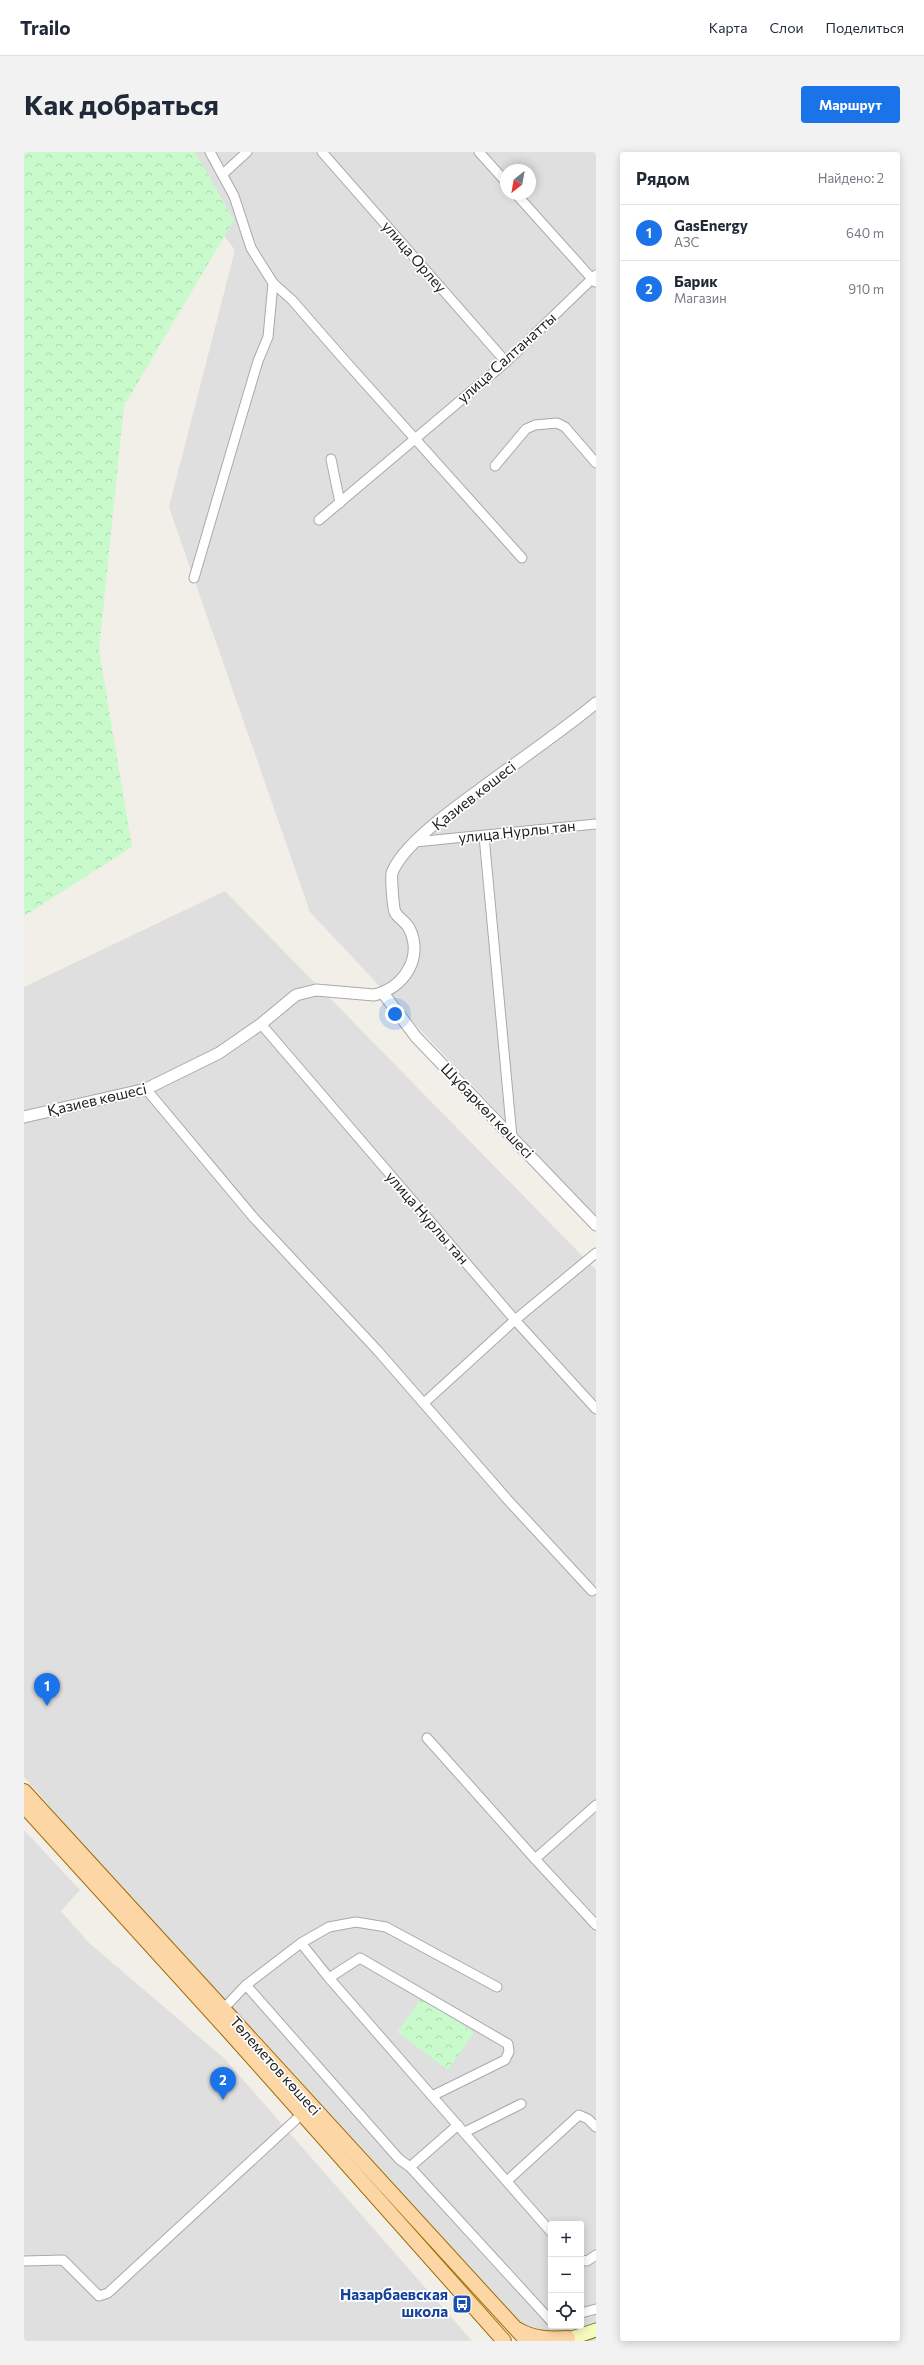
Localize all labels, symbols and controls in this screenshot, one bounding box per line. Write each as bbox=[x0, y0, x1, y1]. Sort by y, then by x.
text: Trailo bbox=[20, 16, 71, 39]
text: Карта bbox=[709, 19, 747, 36]
text: Слои bbox=[769, 19, 804, 36]
text: Поделиться bbox=[826, 19, 904, 36]
button: Маршрут bbox=[801, 86, 900, 123]
text: Как добраться bbox=[24, 87, 219, 121]
north arrow bbox=[500, 164, 536, 200]
text: Рядом bbox=[636, 168, 690, 189]
text: Найдено: 2 bbox=[818, 170, 884, 186]
text: GasEnergy bbox=[674, 216, 748, 234]
street label: улица Орлеу bbox=[379, 217, 451, 296]
text: 1 bbox=[646, 225, 652, 241]
text: 640 m bbox=[846, 225, 884, 241]
text: АЗС bbox=[674, 234, 699, 250]
text: Барик bbox=[674, 272, 718, 290]
text: 2 bbox=[645, 281, 653, 297]
text: 910 m bbox=[848, 281, 884, 297]
text: Магазин bbox=[674, 290, 727, 306]
street label: улица Салтанатты bbox=[453, 308, 559, 406]
street label: Қазиев көшесі bbox=[428, 757, 519, 833]
street label: улица Нурлы тан bbox=[458, 816, 576, 846]
your location bbox=[385, 1004, 405, 1024]
street label: Шұбаркөл көшесі bbox=[438, 1059, 538, 1162]
street label: Қазиев көшесі bbox=[45, 1079, 148, 1119]
street label: улица Нурлы тан bbox=[382, 1167, 473, 1268]
pin: 1 bbox=[34, 1673, 60, 1706]
street label: Төлеметов көшесі bbox=[226, 2012, 325, 2119]
pin: 2 bbox=[210, 2067, 236, 2100]
map controls bbox=[548, 2221, 584, 2329]
button: + bbox=[548, 2221, 584, 2257]
button: − bbox=[548, 2257, 584, 2293]
place label: Назарбаевская школа bbox=[340, 2285, 448, 2320]
bus stop icon: Назарбаевская школа bbox=[451, 2293, 473, 2315]
button: locate bbox=[548, 2293, 584, 2329]

